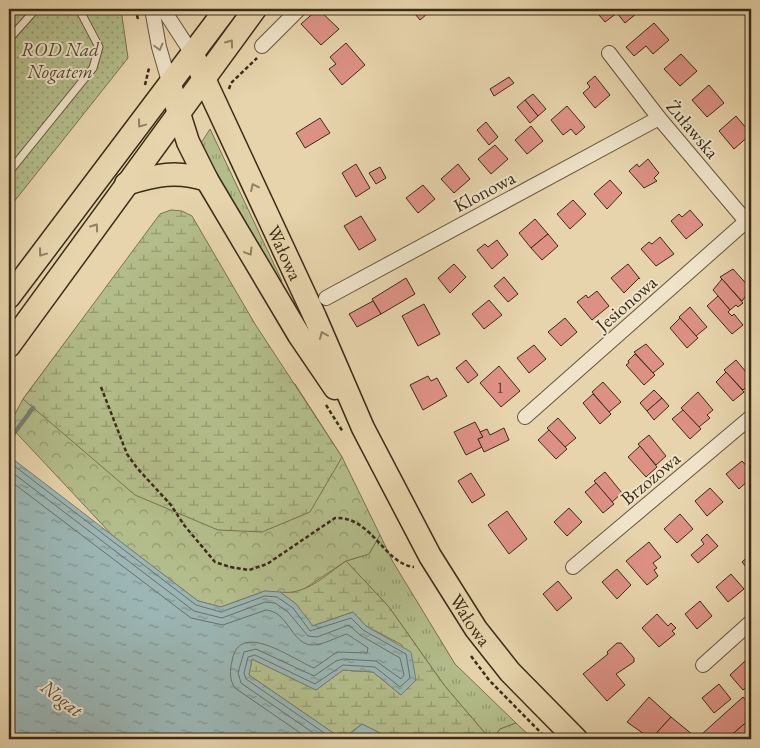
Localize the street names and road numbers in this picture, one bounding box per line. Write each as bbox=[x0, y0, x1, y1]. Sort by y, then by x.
street label: Żuławska bbox=[661, 95, 725, 164]
street label: Klonowa bbox=[449, 165, 520, 218]
street label: Wałowa bbox=[261, 221, 308, 285]
street label: Jesionowa bbox=[589, 270, 663, 338]
street label: Brzozowa bbox=[615, 446, 686, 511]
street label: Wałowa bbox=[444, 589, 497, 652]

